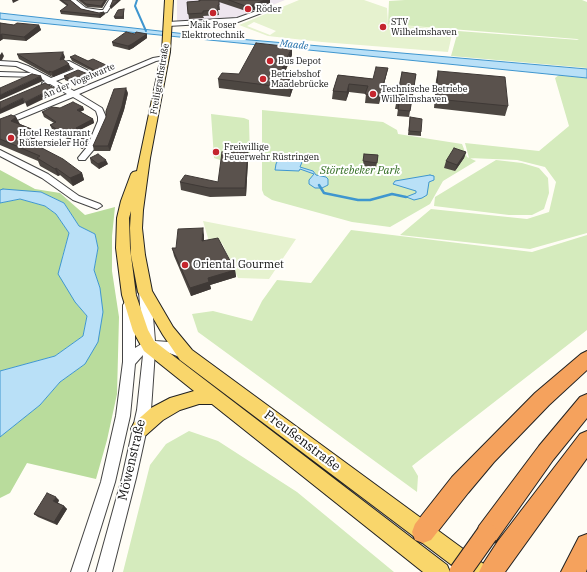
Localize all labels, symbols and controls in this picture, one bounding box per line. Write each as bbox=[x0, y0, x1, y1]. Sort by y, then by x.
marker: Röder bbox=[243, 4, 253, 14]
place label: Röder bbox=[256, 4, 281, 14]
marker: Maik Poser Elektrotechnik bbox=[208, 8, 218, 18]
place label: STV Wilhelmshaven bbox=[391, 17, 457, 38]
place label: Maik Poser Elektrotechnik bbox=[182, 20, 244, 41]
marker: STV Wilhelmshaven bbox=[378, 22, 388, 32]
water label: Maade bbox=[279, 38, 309, 52]
street label: Freiligrathstraße bbox=[148, 43, 172, 115]
marker: Bus Depot bbox=[265, 56, 275, 66]
place label: Bus Depot bbox=[278, 56, 321, 66]
street label: An der Vogelwarte bbox=[41, 61, 117, 101]
place label: Betriebshof Maadebrücke bbox=[271, 69, 329, 90]
marker: Betriebshof Maadebrücke bbox=[258, 74, 268, 84]
place label: Technische Betriebe Wilhelmshaven bbox=[381, 84, 468, 105]
marker: Technische Betriebe Wilhelmshaven bbox=[368, 89, 378, 99]
place label: Hotel Restaurant Rüstersieler Hof bbox=[19, 128, 90, 149]
marker: Hotel Restaurant Rüstersieler Hof bbox=[6, 133, 16, 143]
place label: Freiwillige Feuerwehr Rüstringen bbox=[224, 142, 319, 163]
marker: Freiwillige Feuerwehr Rüstringen bbox=[211, 147, 221, 157]
park label: Störtebeker Park bbox=[320, 164, 400, 178]
place label: Oriental Gourmet bbox=[193, 258, 284, 272]
marker: Oriental Gourmet bbox=[180, 260, 190, 270]
street label: Preußenstraße bbox=[261, 407, 343, 475]
street label: Möwenstraße bbox=[115, 418, 149, 502]

